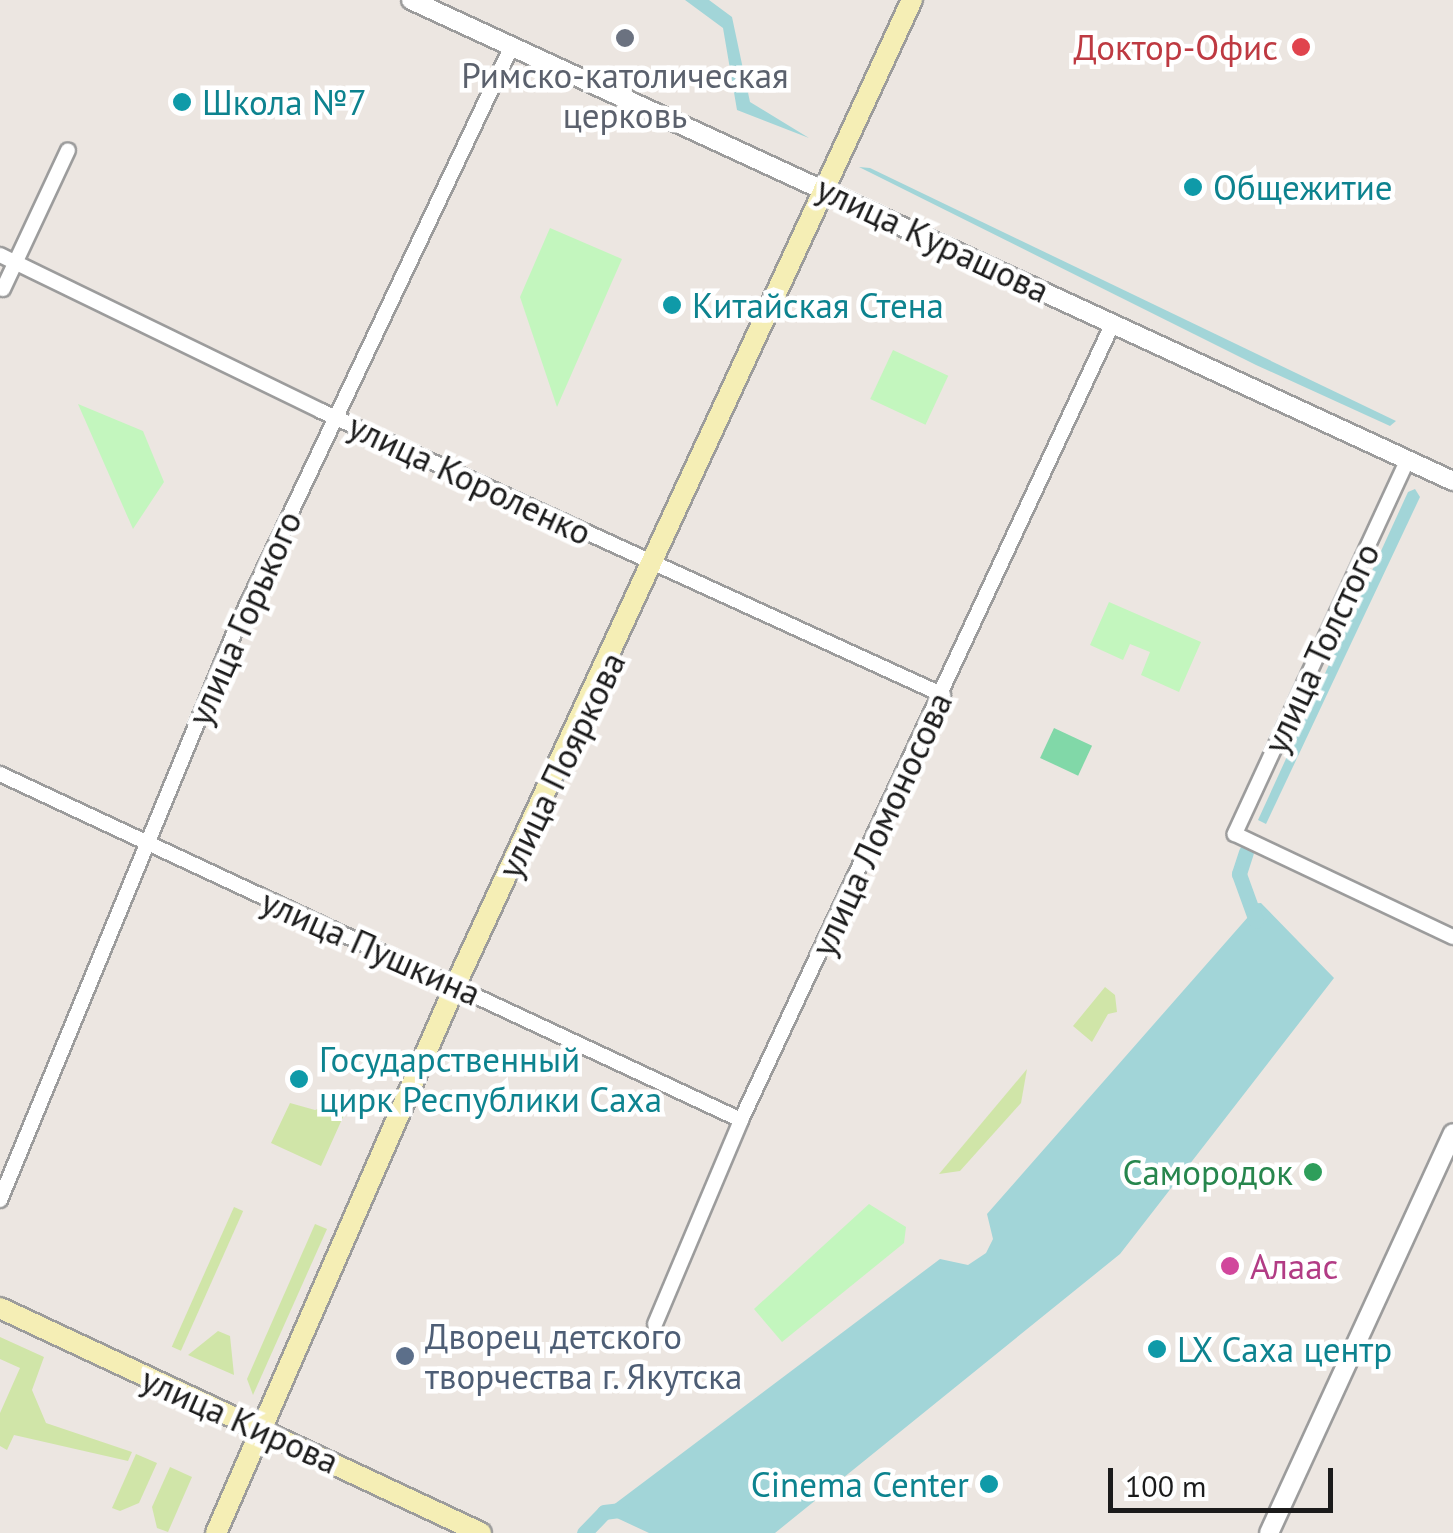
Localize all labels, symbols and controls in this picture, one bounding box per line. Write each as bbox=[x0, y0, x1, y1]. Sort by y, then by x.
place label: Доктор-Офис bbox=[1074, 26, 1278, 68]
marker: Римско-католическая церковь bbox=[614, 27, 636, 49]
marker: Доктор-Офис bbox=[1288, 34, 1314, 60]
place label: Римско-католическая церковь bbox=[461, 54, 789, 136]
place label: Школа №7 bbox=[202, 81, 367, 123]
marker: Школа №7 bbox=[171, 91, 193, 113]
place label: Общежитие bbox=[1213, 166, 1393, 208]
street label: улица Курашова bbox=[810, 167, 1056, 311]
marker: Общежитие bbox=[1182, 176, 1204, 198]
place label: Китайская Стена bbox=[692, 284, 944, 326]
marker: Китайская Стена bbox=[661, 294, 683, 316]
street label: улица Короленко bbox=[342, 404, 598, 554]
street label: улица Горького bbox=[178, 504, 310, 732]
street label: улица Толстого bbox=[1254, 536, 1388, 760]
street label: улица Пояркова bbox=[488, 645, 634, 885]
street label: улица Ломоносова bbox=[801, 685, 961, 963]
street label: улица Пушкина bbox=[255, 880, 487, 1014]
place label: Государственный цирк Республики Саха bbox=[319, 1038, 662, 1120]
marker: Государственный цирк Республики Саха bbox=[288, 1068, 310, 1090]
place label: Самородок bbox=[1122, 1151, 1293, 1193]
marker: Самородок bbox=[1302, 1161, 1324, 1183]
place label: Алаас bbox=[1250, 1245, 1338, 1287]
marker: Алаас bbox=[1219, 1255, 1241, 1277]
place label: Дворец детского творчества г. Якутска bbox=[425, 1315, 745, 1397]
place label: LX Саха центр bbox=[1177, 1328, 1393, 1370]
marker: LX Саха центр bbox=[1146, 1338, 1168, 1360]
marker: Дворец детского творчества г. Якутска bbox=[394, 1345, 416, 1367]
street label: улица Кирова bbox=[135, 1358, 345, 1482]
scale bar bbox=[1113, 1448, 1338, 1510]
place label: Cinema Center bbox=[751, 1463, 969, 1505]
text: 100 m bbox=[1125, 1466, 1206, 1505]
marker: Cinema Center bbox=[978, 1473, 1000, 1495]

